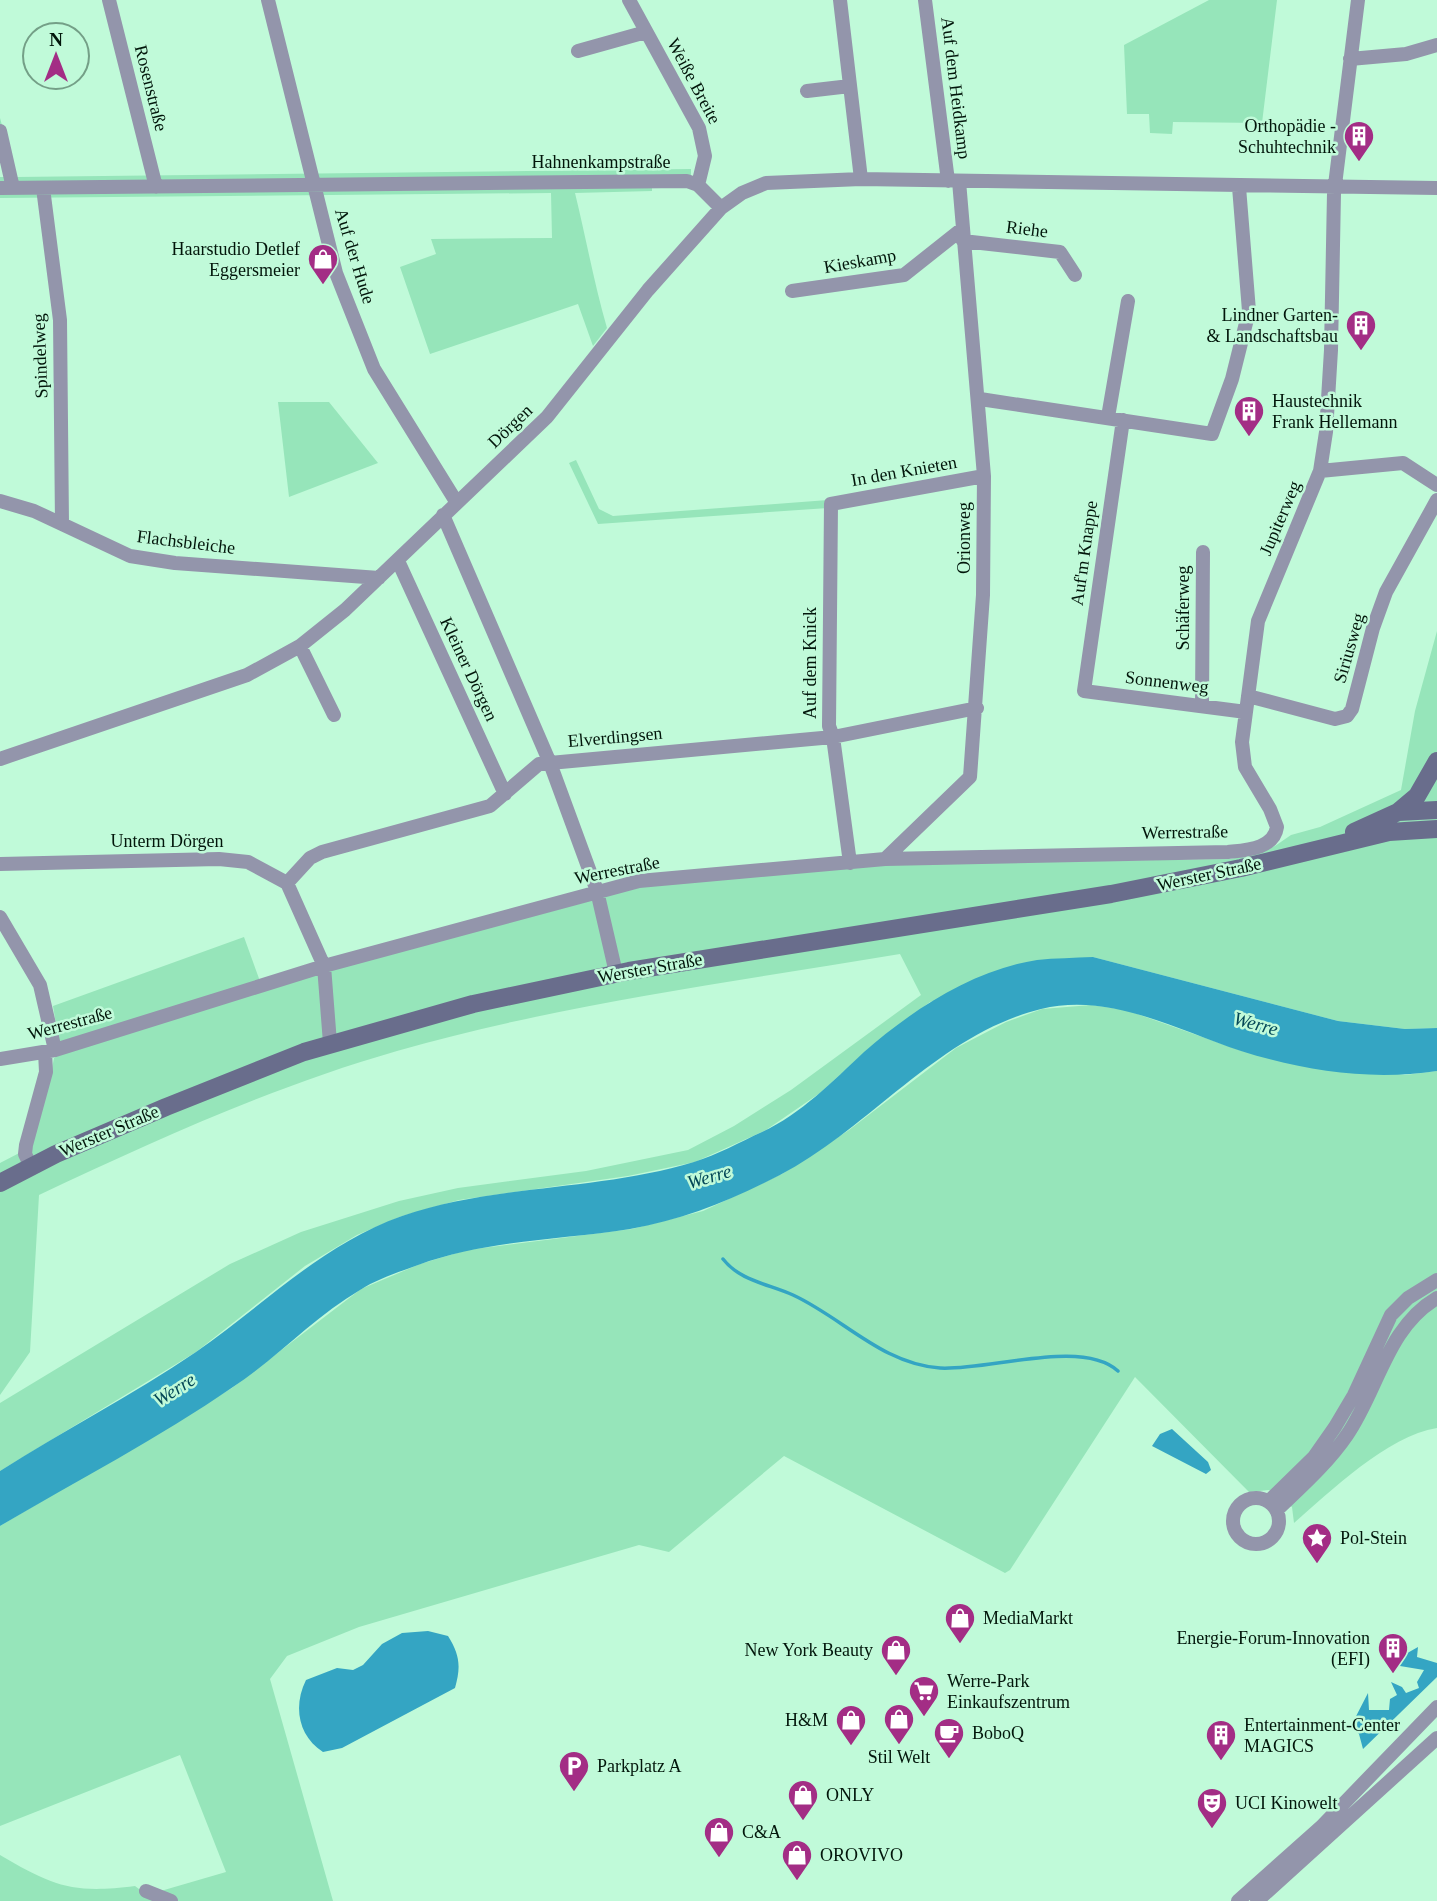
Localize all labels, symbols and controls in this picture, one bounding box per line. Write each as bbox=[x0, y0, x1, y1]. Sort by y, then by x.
street label: Auf dem Heidkamp bbox=[937, 16, 975, 160]
north arrow bbox=[21, 21, 91, 91]
text: N bbox=[49, 29, 63, 50]
street label: Weiße Breite bbox=[663, 35, 725, 127]
street label: Rosenstraße bbox=[131, 43, 171, 133]
place label: Orthopädie - Schuhtechnik bbox=[1238, 116, 1336, 157]
building icon: Orthopädie - Schuhtechnik bbox=[1342, 119, 1376, 163]
street label: Hahnenkampstraße bbox=[532, 152, 670, 172]
street label: Auf der Hude bbox=[331, 206, 379, 306]
street label: Riehe bbox=[1005, 217, 1049, 241]
place label: Haarstudio Detlef Eggersmeier bbox=[172, 239, 300, 280]
shop icon: Haarstudio Detlef Eggersmeier bbox=[306, 242, 340, 286]
street label: Kieskamp bbox=[822, 245, 898, 277]
place label: Lindner Garten- & Landschaftsbau bbox=[1207, 305, 1338, 346]
building icon: Lindner Garten- & Landschaftsbau bbox=[1344, 308, 1378, 352]
street label: Spindelweg bbox=[29, 313, 51, 399]
place label: Haustechnik Frank Hellemann bbox=[1272, 391, 1397, 432]
building icon: Haustechnik Frank Hellemann bbox=[1232, 394, 1266, 438]
street label: Dörgen bbox=[484, 400, 536, 452]
street label: In den Knieten bbox=[850, 452, 958, 490]
street label: Jupiterweg bbox=[1255, 478, 1305, 558]
street label: Auf'm Knappe bbox=[1067, 499, 1101, 607]
street label: Orionweg bbox=[954, 502, 974, 574]
street label: Flachsbleiche bbox=[136, 526, 236, 558]
street label: Schäferweg bbox=[1173, 566, 1193, 650]
street label: Auf dem Knick bbox=[800, 607, 820, 719]
street label: Siriusweg bbox=[1329, 611, 1369, 685]
street label: Kleiner Dörgen bbox=[436, 614, 502, 724]
street label: Sonnenweg bbox=[1124, 667, 1210, 697]
street label: Elverdingsen bbox=[567, 723, 663, 751]
street label: Werrestraße bbox=[1142, 821, 1228, 843]
street label: Unterm Dörgen bbox=[110, 831, 224, 851]
street label: Werrestraße bbox=[573, 852, 661, 888]
street label: Werster Straße bbox=[1155, 853, 1263, 895]
street label: Werster Straße bbox=[596, 949, 704, 987]
street label: Werrestraße bbox=[26, 1002, 114, 1044]
water label: Werre bbox=[1231, 1008, 1280, 1039]
street label: Werster Straße bbox=[56, 1101, 162, 1161]
water label: Werre bbox=[685, 1160, 734, 1193]
water label: Werre bbox=[150, 1369, 199, 1410]
place icon: Pol-Stein bbox=[1300, 1521, 1334, 1565]
place label: Pol-Stein bbox=[1340, 1528, 1407, 1548]
shop icon: MediaMarkt bbox=[943, 1601, 977, 1645]
place label: MediaMarkt bbox=[983, 1608, 1073, 1628]
place label: Energie-Forum-Innovation (EFI) bbox=[1176, 1628, 1370, 1670]
building icon: Energie-Forum-Innovation (EFI) bbox=[1376, 1631, 1410, 1675]
shop icon: New York Beauty bbox=[879, 1633, 913, 1677]
place label: New York Beauty bbox=[745, 1640, 873, 1660]
place label: Werre-Park Einkaufszentrum bbox=[947, 1671, 1070, 1712]
supermarket icon: Werre-Park Einkaufszentrum bbox=[907, 1674, 941, 1718]
shop icon: Stil Welt bbox=[882, 1702, 916, 1746]
shop icon: H&M bbox=[834, 1703, 868, 1747]
place label: H&M bbox=[785, 1710, 828, 1730]
place label: Entertainment-Center MAGICS bbox=[1244, 1715, 1400, 1756]
cafe icon: BoboQ bbox=[932, 1716, 966, 1760]
building icon: Entertainment-Center MAGICS bbox=[1204, 1718, 1238, 1762]
place label: BoboQ bbox=[972, 1723, 1024, 1743]
place label: Stil Welt bbox=[868, 1747, 930, 1767]
parking icon: Parkplatz A bbox=[557, 1749, 591, 1793]
place label: Parkplatz A bbox=[597, 1756, 681, 1776]
shop icon: ONLY bbox=[786, 1778, 820, 1822]
place label: ONLY bbox=[826, 1785, 874, 1805]
theatre icon: UCI Kinowelt bbox=[1195, 1786, 1229, 1830]
place label: UCI Kinowelt bbox=[1235, 1793, 1338, 1813]
shop icon: C&A bbox=[702, 1815, 736, 1859]
place label: C&A bbox=[742, 1822, 781, 1842]
shop icon: OROVIVO bbox=[780, 1838, 814, 1882]
place label: OROVIVO bbox=[820, 1845, 903, 1865]

